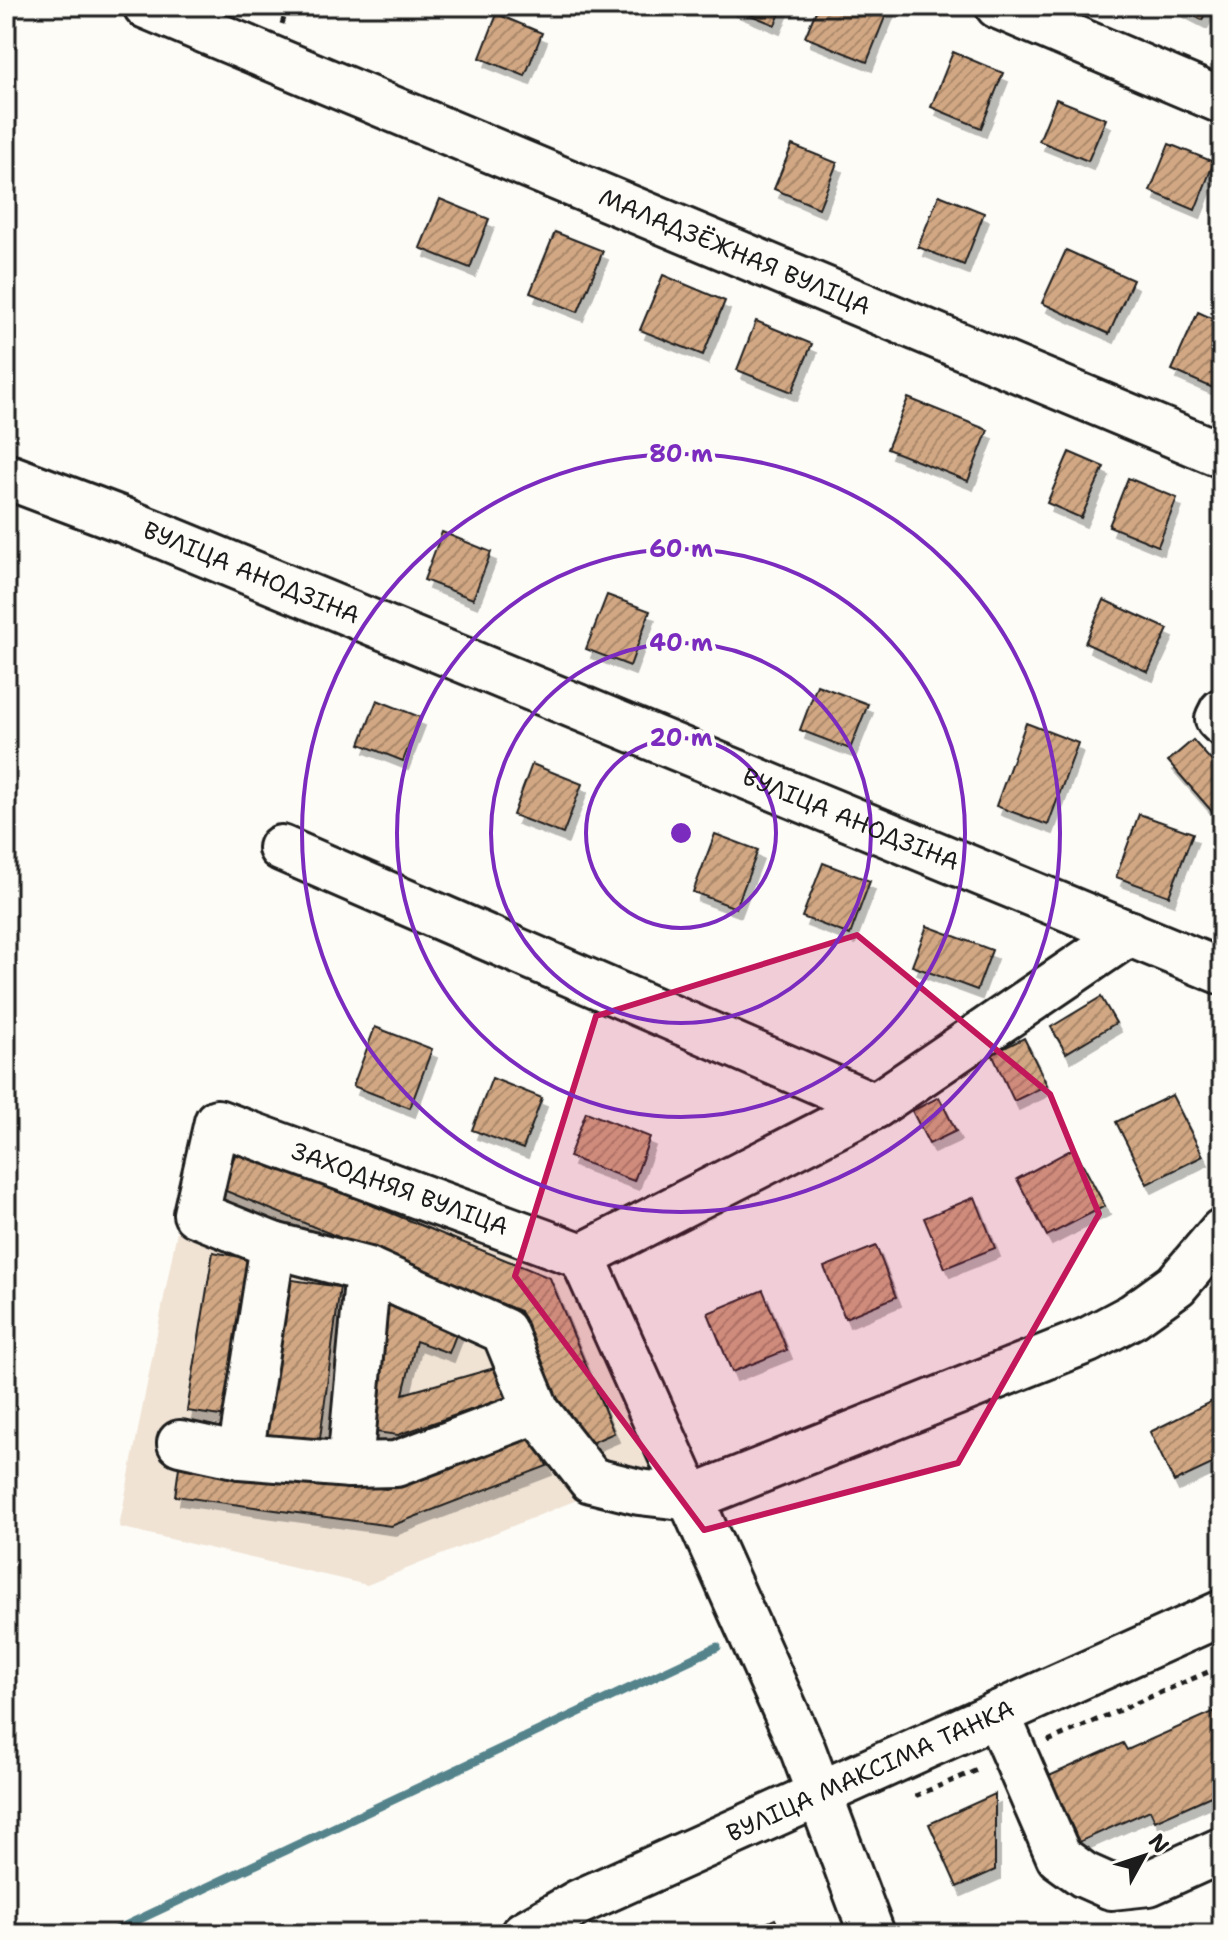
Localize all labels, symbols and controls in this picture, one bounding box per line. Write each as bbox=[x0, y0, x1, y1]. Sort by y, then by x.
street label: МАЛАДЗЁЖНАЯ ВУЛІЦА bbox=[594, 181, 875, 323]
text: 80 m bbox=[649, 438, 713, 470]
street label: ВУЛІЦА АНОДЗІНА bbox=[138, 514, 365, 632]
text: 60 m bbox=[649, 533, 713, 565]
text: 40 m bbox=[649, 627, 713, 659]
text: 20 m bbox=[649, 722, 713, 754]
street label: ВУЛІЦА АНОДЗІНА bbox=[738, 761, 964, 878]
centre of rings bbox=[667, 819, 695, 847]
street label: ЗАХОДНЯЯ ВУЛІЦА bbox=[287, 1135, 513, 1243]
street label: ВУЛІЦА МАКСІМА ТАНКА bbox=[722, 1693, 1019, 1850]
north arrow bbox=[1104, 1816, 1184, 1896]
text: N bbox=[1142, 1827, 1176, 1859]

